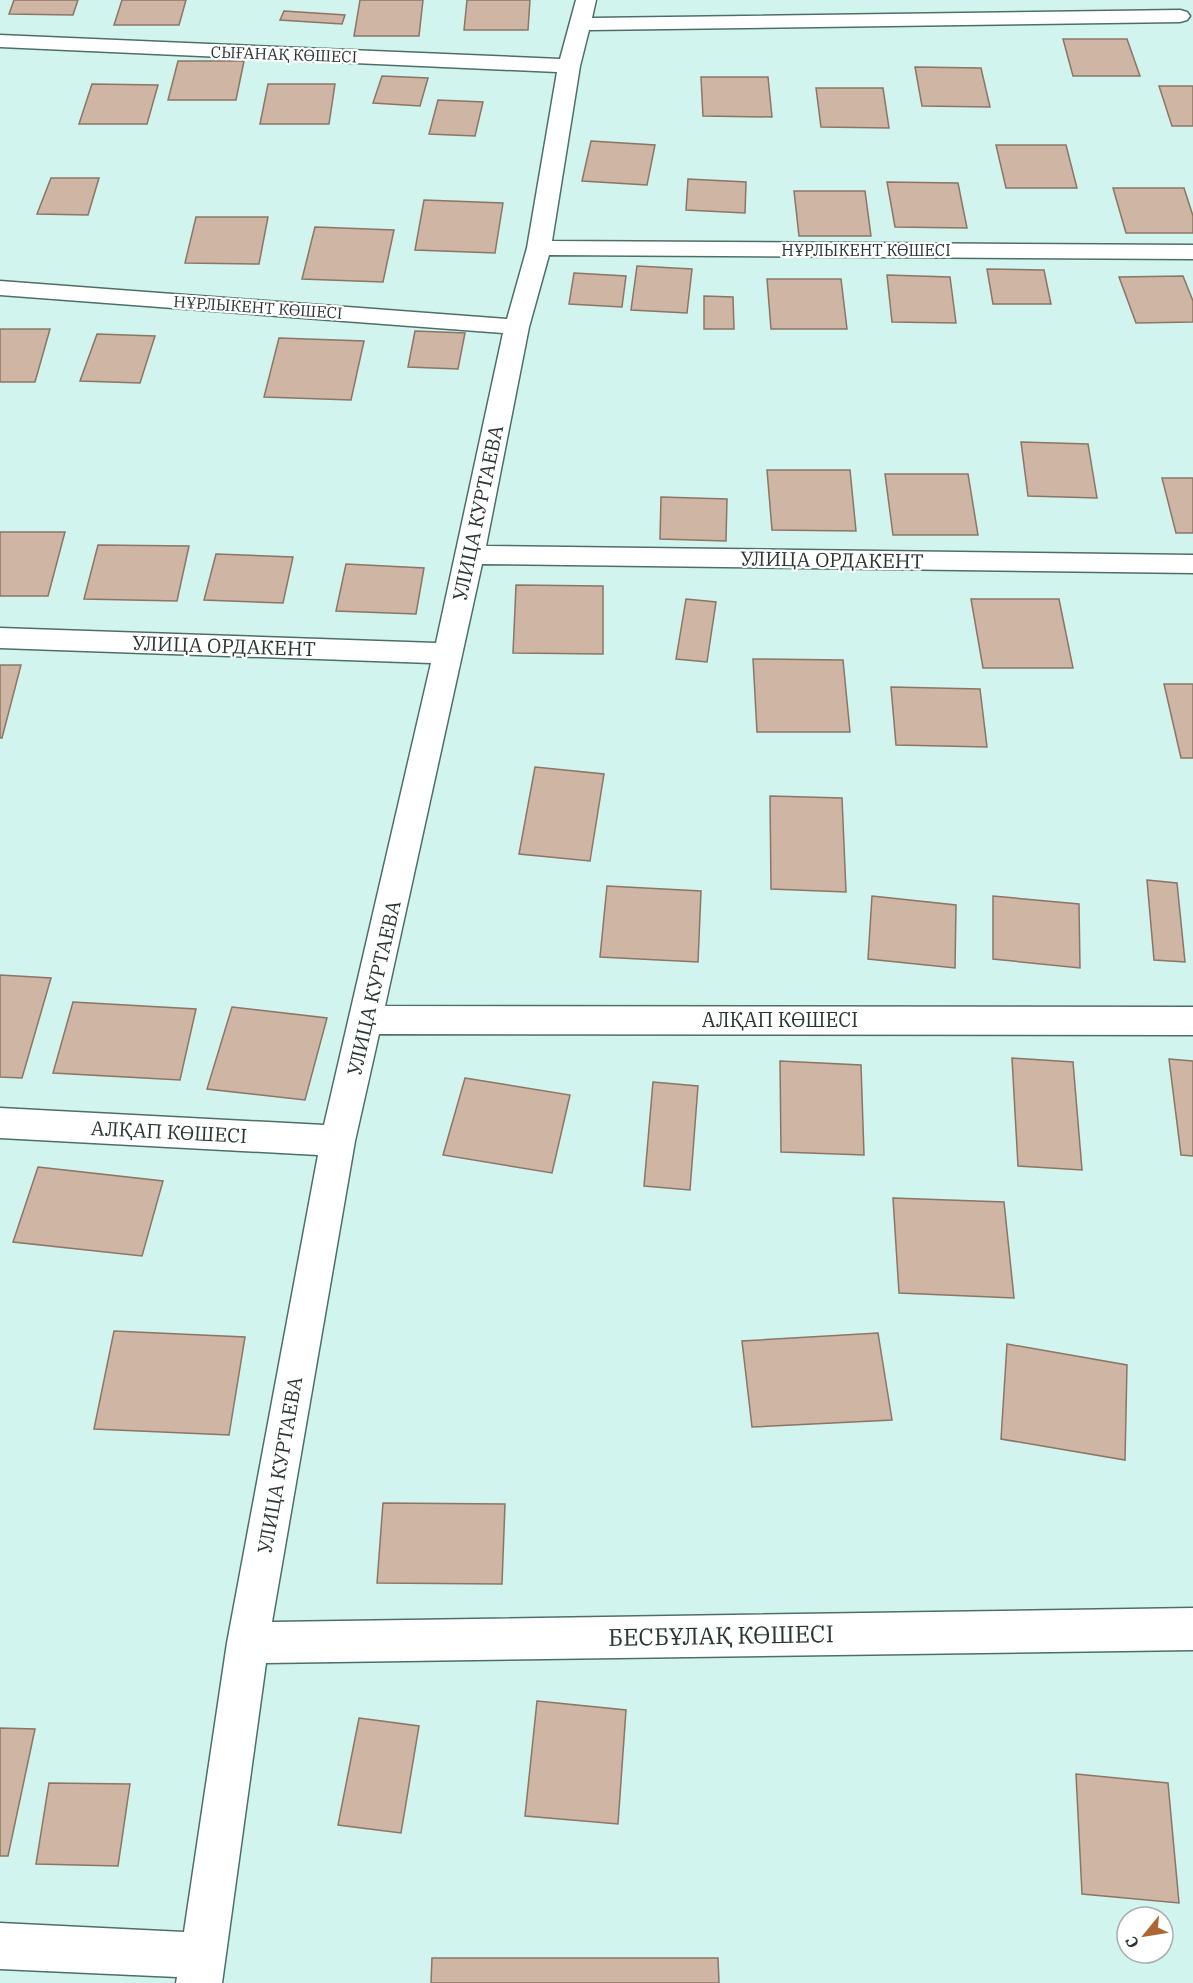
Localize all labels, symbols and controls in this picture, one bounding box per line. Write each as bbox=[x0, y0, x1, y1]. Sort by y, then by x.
street label: СЫҒАНАҚ КӨШЕСІ bbox=[210, 41, 358, 67]
street label: НҰРЛЫКЕНТ КӨШЕСІ bbox=[781, 240, 951, 260]
street label: НҰРЛЫКЕНТ КӨШЕСІ bbox=[173, 291, 343, 323]
street label: УЛИЦА КУРТАЕВА bbox=[446, 422, 509, 603]
street label: УЛИЦА ОРДАКЕНТ bbox=[740, 544, 924, 575]
street label: УЛИЦА ОРДАКЕНТ bbox=[132, 629, 316, 662]
street label: УЛИЦА КУРТАЕВА bbox=[340, 897, 407, 1078]
street label: АЛҚАП КӨШЕСІ bbox=[702, 1006, 858, 1033]
street label: АЛҚАП КӨШЕСІ bbox=[90, 1114, 248, 1149]
street label: УЛИЦА КУРТАЕВА bbox=[251, 1374, 308, 1555]
street label: БЕСБҰЛАҚ КӨШЕСІ bbox=[608, 1617, 834, 1653]
north arrow bbox=[1115, 1905, 1175, 1965]
text: С bbox=[1121, 1933, 1143, 1952]

